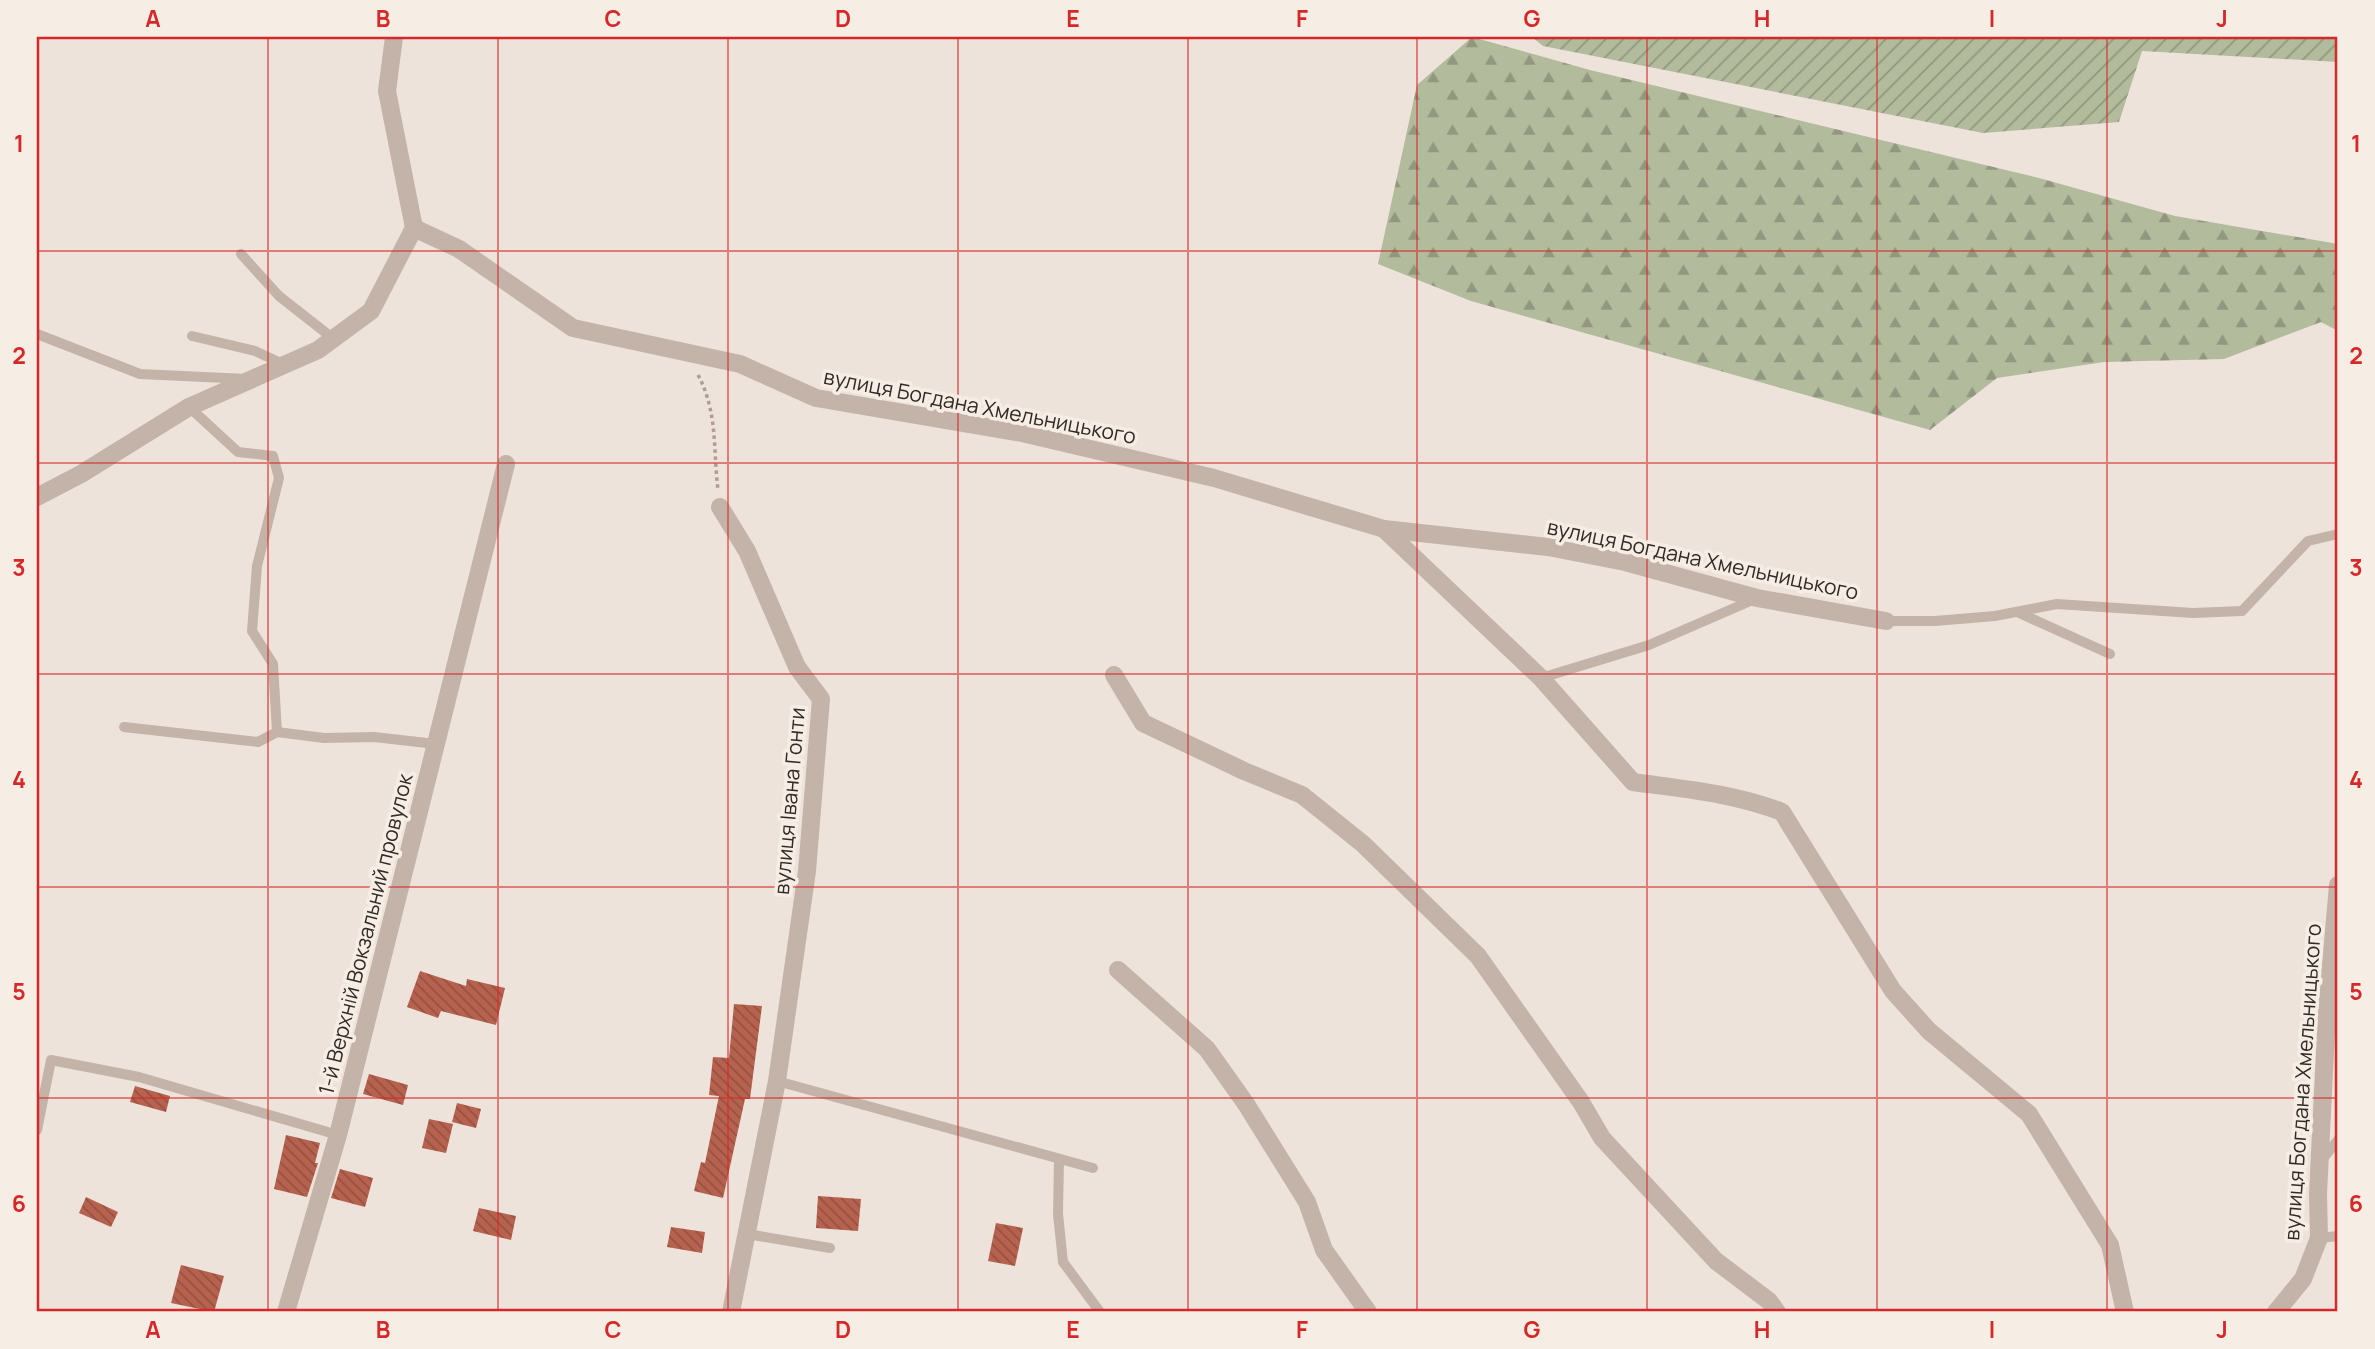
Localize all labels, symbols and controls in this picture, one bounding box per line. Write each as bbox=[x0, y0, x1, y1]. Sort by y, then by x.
text: A bbox=[145, 2, 161, 34]
text: B bbox=[376, 2, 390, 34]
text: C bbox=[605, 2, 622, 34]
text: D bbox=[835, 2, 851, 34]
text: E bbox=[1066, 2, 1080, 34]
text: F bbox=[1296, 2, 1308, 34]
text: G bbox=[1524, 2, 1541, 34]
text: H bbox=[1754, 2, 1770, 34]
text: I bbox=[1989, 2, 1995, 34]
text: J bbox=[2216, 2, 2228, 34]
text: 1 bbox=[14, 127, 24, 159]
text: 1 bbox=[2351, 127, 2361, 159]
text: 2 bbox=[12, 339, 26, 371]
text: 2 bbox=[2349, 339, 2363, 371]
street label: вулиця Богдана Хмельницького bbox=[821, 362, 1139, 450]
street label: вулиця Богдана Хмельницького bbox=[1545, 512, 1861, 606]
text: 3 bbox=[12, 551, 26, 583]
text: 3 bbox=[2349, 551, 2363, 583]
street label: вулиця Івана Гонти bbox=[767, 706, 811, 896]
text: 4 bbox=[12, 763, 26, 795]
text: 4 bbox=[2349, 763, 2363, 795]
street label: 1-й Верхній Вокзальний провулок bbox=[311, 770, 419, 1097]
street label: вулиця Богдана Хмельницького bbox=[2277, 923, 2327, 1241]
text: 5 bbox=[12, 975, 26, 1007]
text: 5 bbox=[2349, 975, 2363, 1007]
text: 6 bbox=[12, 1187, 26, 1219]
text: 6 bbox=[2349, 1187, 2363, 1219]
text: A bbox=[145, 1313, 161, 1345]
text: B bbox=[376, 1313, 390, 1345]
text: C bbox=[605, 1313, 622, 1345]
text: D bbox=[835, 1313, 851, 1345]
text: E bbox=[1066, 1313, 1080, 1345]
text: F bbox=[1296, 1313, 1308, 1345]
text: G bbox=[1524, 1313, 1541, 1345]
text: H bbox=[1754, 1313, 1770, 1345]
text: I bbox=[1989, 1313, 1995, 1345]
text: J bbox=[2216, 1313, 2228, 1345]

